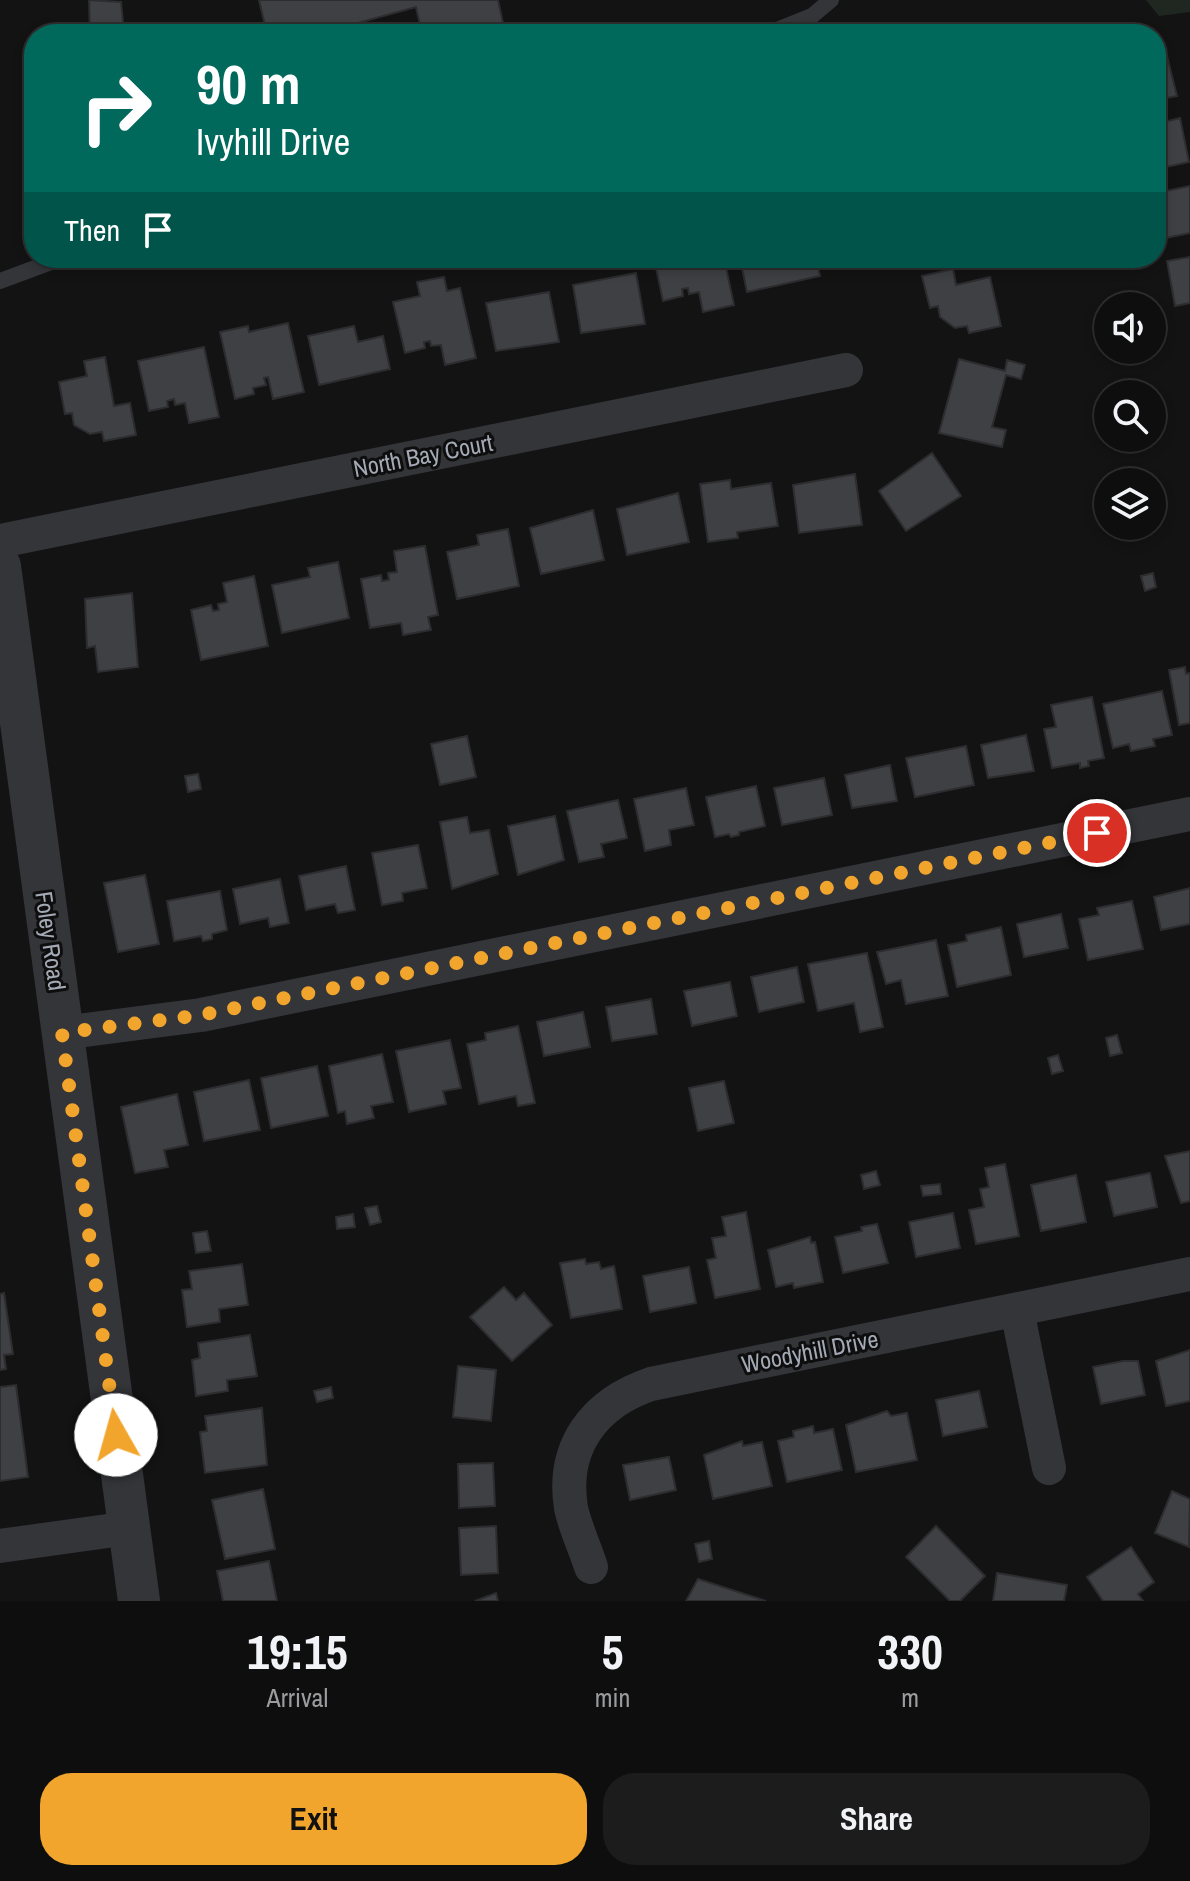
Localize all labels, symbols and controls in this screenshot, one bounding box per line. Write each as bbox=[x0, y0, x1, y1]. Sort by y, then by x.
text: 90 m bbox=[196, 46, 301, 121]
icon: right bbox=[64, 56, 168, 160]
text: Ivyhill Drive bbox=[196, 118, 350, 166]
icon: arrive bbox=[136, 208, 180, 252]
text: Then bbox=[64, 210, 120, 250]
map controls bbox=[1094, 292, 1166, 540]
button: sound bbox=[1094, 292, 1166, 364]
button: search bbox=[1094, 380, 1166, 452]
street label: North Bay Court bbox=[350, 426, 496, 484]
button: layers bbox=[1094, 468, 1166, 540]
pin bbox=[1063, 799, 1131, 867]
icon: arrive bbox=[1075, 811, 1119, 855]
street label: Foley Road bbox=[28, 889, 74, 992]
street label: Woodyhill Drive bbox=[739, 1322, 881, 1380]
position arrow bbox=[74, 1393, 158, 1477]
text: 19:15 bbox=[247, 1619, 348, 1684]
text: 5 bbox=[602, 1619, 623, 1684]
text: 330 bbox=[877, 1619, 943, 1684]
text: Arrival bbox=[267, 1680, 328, 1715]
text: min bbox=[595, 1680, 630, 1715]
text: m bbox=[901, 1680, 919, 1715]
button: Exit bbox=[40, 1773, 587, 1865]
button: Share bbox=[603, 1773, 1150, 1865]

